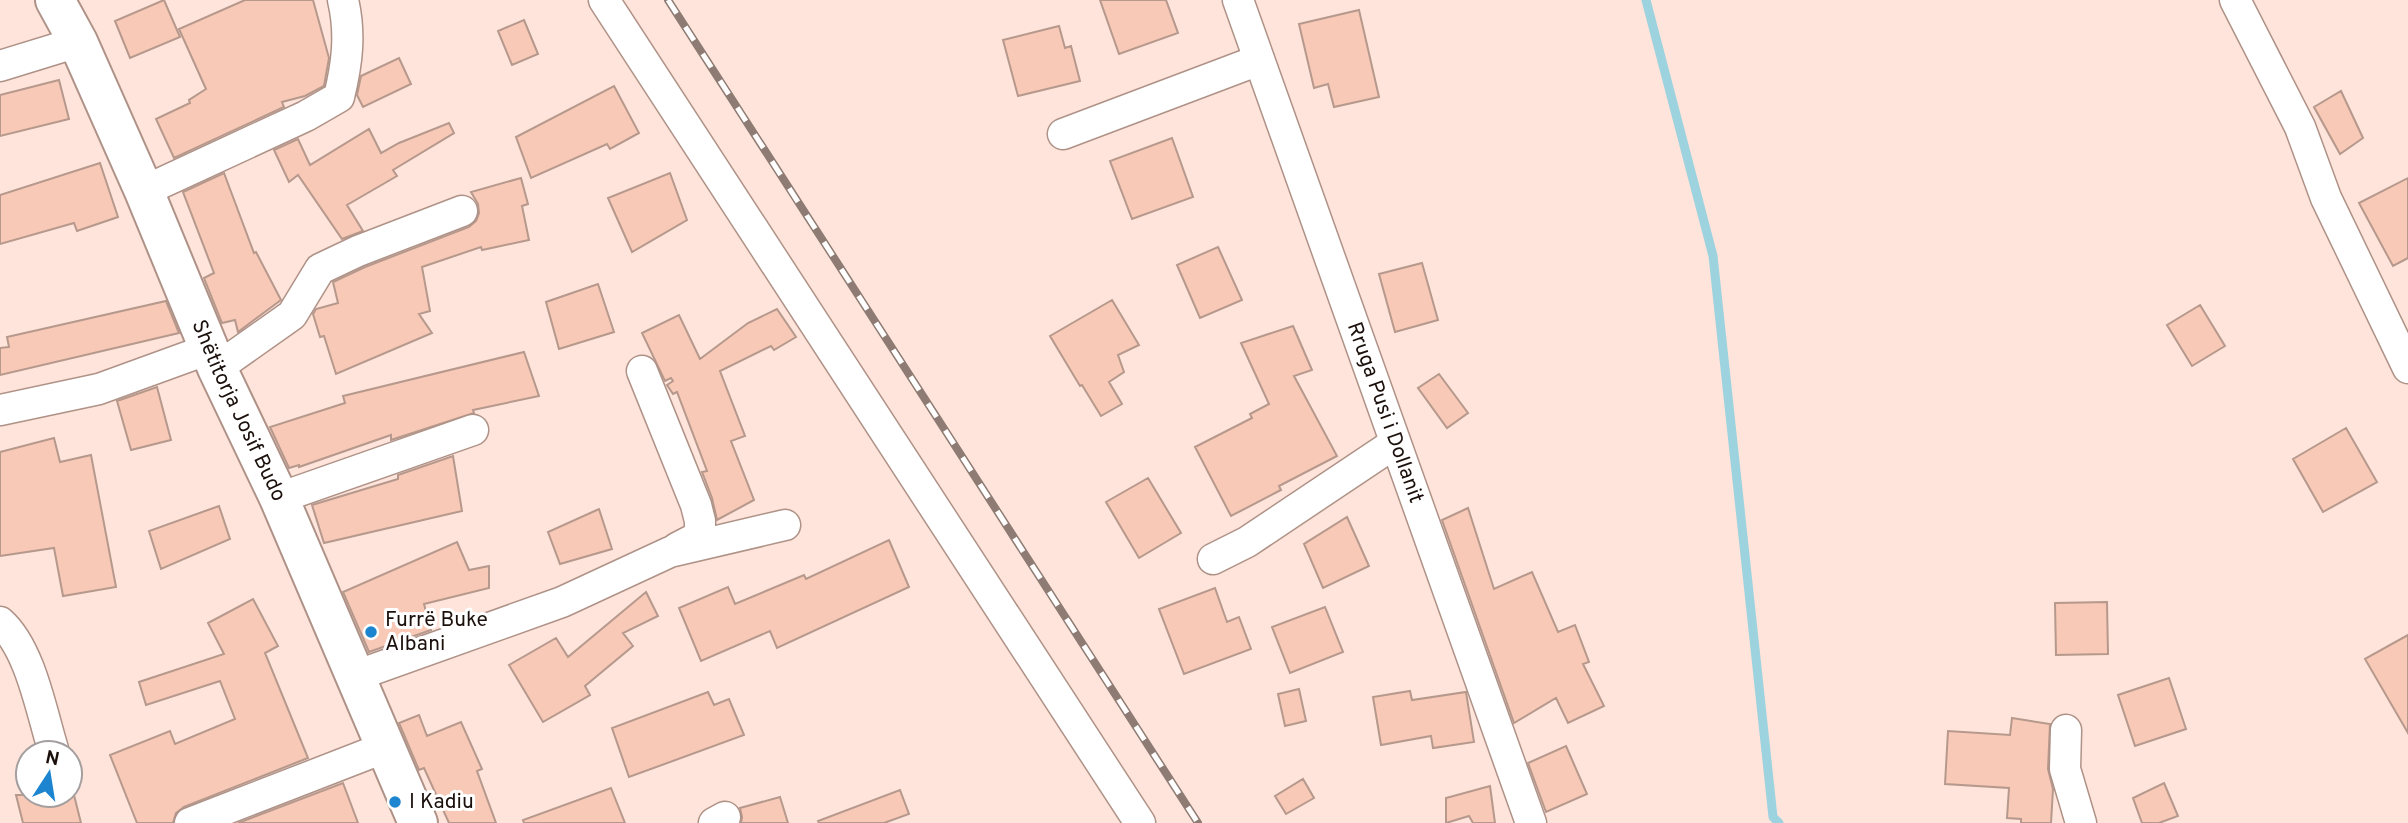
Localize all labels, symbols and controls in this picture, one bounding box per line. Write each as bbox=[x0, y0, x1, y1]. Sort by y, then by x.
street label: Shëtitorja Josif Budo bbox=[185, 316, 292, 506]
street label: Rruga Pusi i Dollanit bbox=[1340, 319, 1430, 507]
place label: Furrë Buke Albani bbox=[385, 607, 488, 658]
marker: Furrë Buke Albani bbox=[363, 624, 379, 640]
north arrow bbox=[14, 739, 84, 809]
text: N bbox=[43, 746, 61, 772]
place label: I Kadiu bbox=[409, 789, 474, 816]
marker: I Kadiu bbox=[387, 794, 403, 810]

